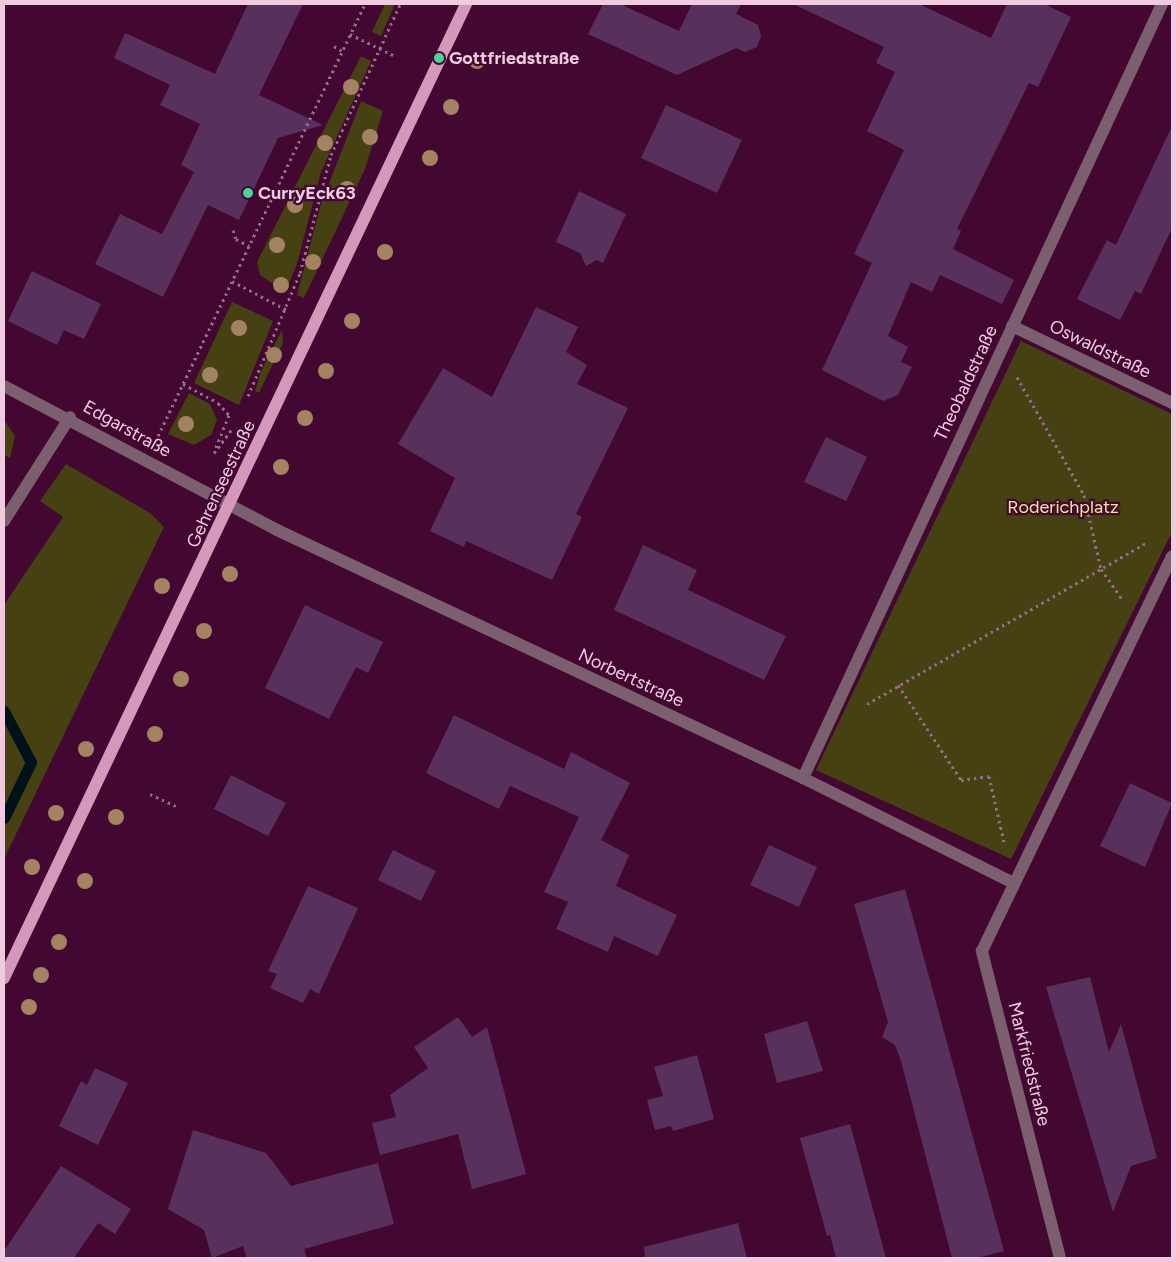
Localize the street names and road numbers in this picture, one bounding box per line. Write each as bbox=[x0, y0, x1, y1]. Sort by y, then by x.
street label: Oswaldstraße bbox=[1046, 315, 1154, 383]
street label: Theobaldstraße bbox=[930, 322, 1002, 444]
street label: Edgarstraße bbox=[79, 396, 175, 462]
street label: Gehrenseestraße bbox=[182, 417, 260, 551]
street label: Norbertstraße bbox=[575, 644, 687, 712]
street label: Markfriedstraße bbox=[1003, 1000, 1055, 1128]

